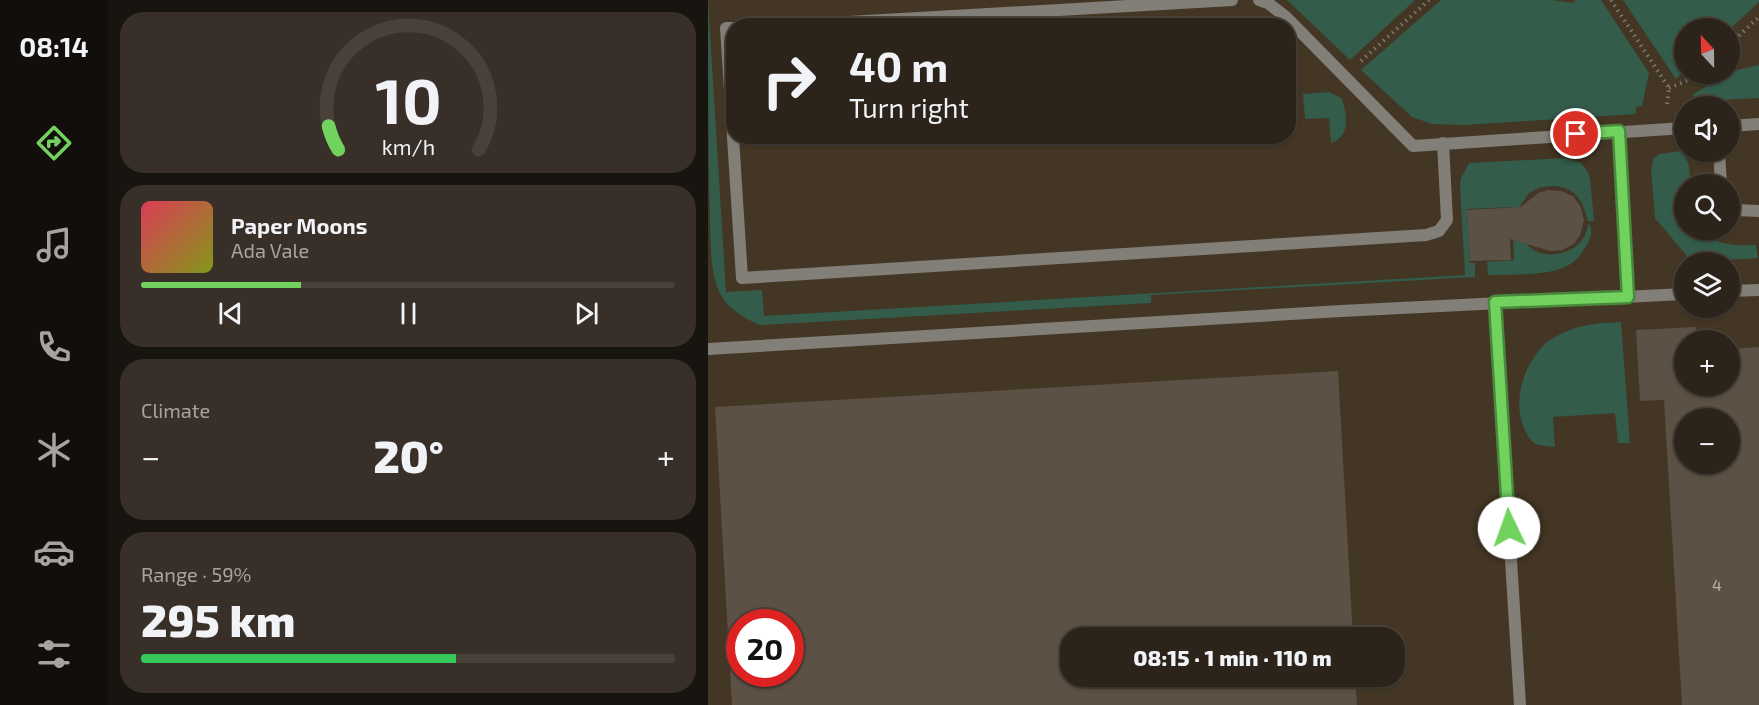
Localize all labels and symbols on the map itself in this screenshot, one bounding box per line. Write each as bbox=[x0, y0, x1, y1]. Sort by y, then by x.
north arrow bbox=[1674, 18, 1740, 84]
pin bbox=[1550, 108, 1601, 159]
position arrow bbox=[1477, 496, 1541, 560]
house number: 4 bbox=[1712, 575, 1722, 594]
speed limit sign: 20 bbox=[726, 609, 804, 687]

